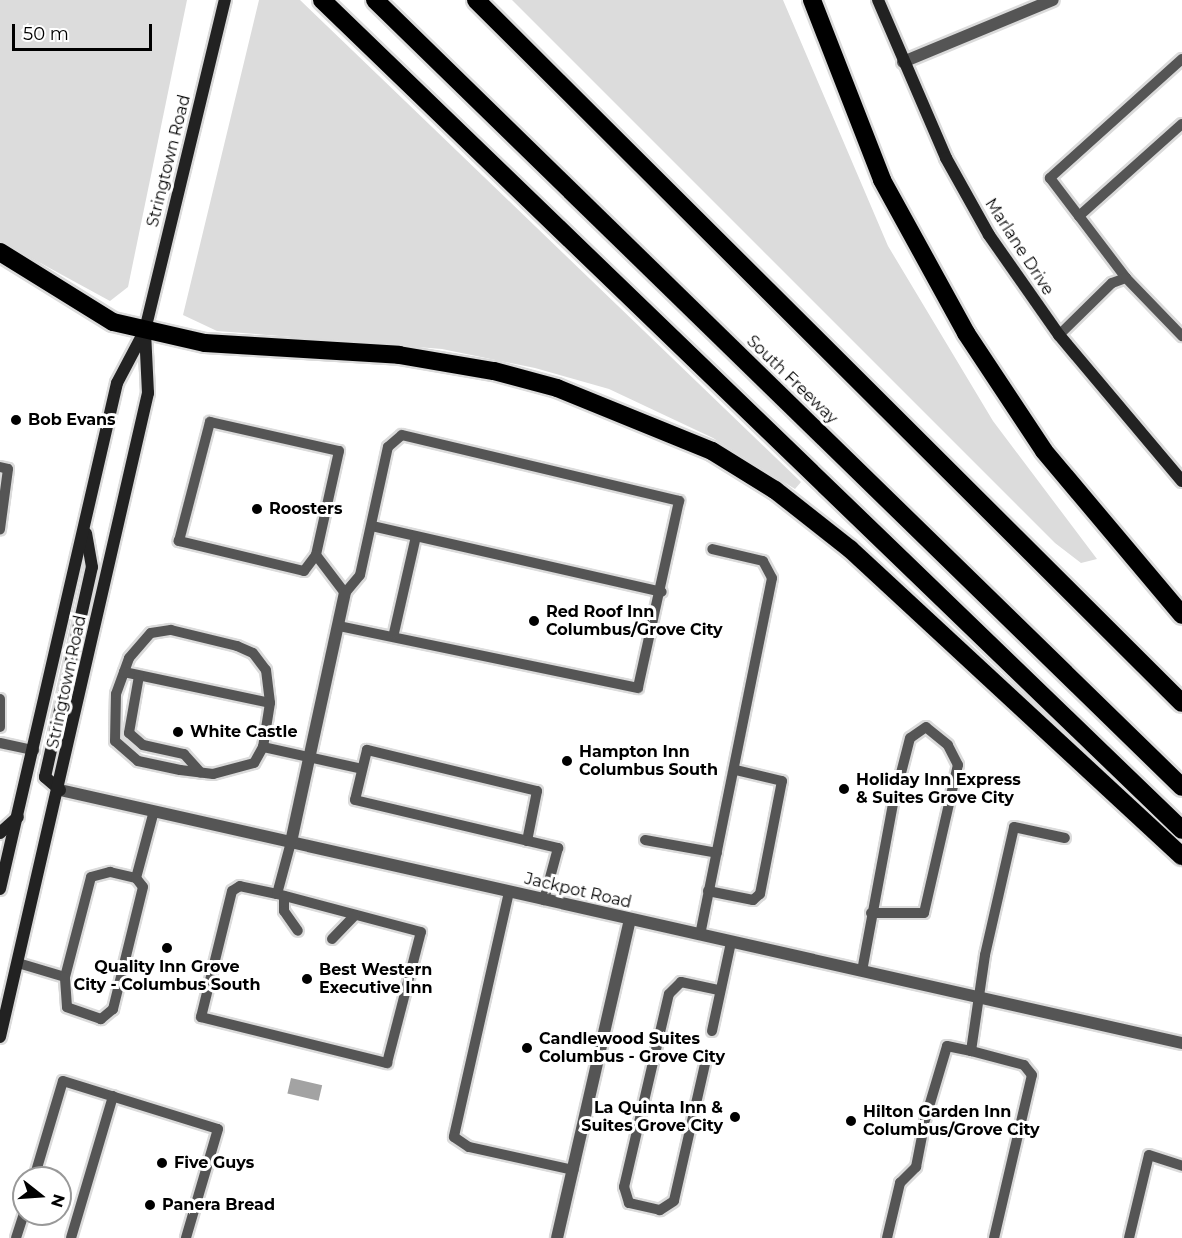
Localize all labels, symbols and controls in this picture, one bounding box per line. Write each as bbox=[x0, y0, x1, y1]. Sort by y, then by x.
scale bar bbox=[15, 12, 154, 50]
text: 50 m bbox=[23, 23, 69, 45]
street label: Stringtown Road bbox=[143, 93, 195, 229]
street label: Marlane Drive bbox=[981, 195, 1057, 299]
street label: South Freeway bbox=[743, 332, 841, 428]
place label: Bob Evans bbox=[28, 410, 116, 430]
marker: Bob Evans bbox=[9, 413, 23, 427]
place label: Roosters bbox=[269, 499, 342, 519]
marker: Roosters bbox=[250, 502, 264, 516]
place label: Red Roof Inn Columbus/Grove City bbox=[546, 602, 723, 640]
street label: Stringtown Road bbox=[44, 614, 90, 750]
marker: Red Roof Inn Columbus/Grove City bbox=[527, 614, 541, 628]
place label: White Castle bbox=[190, 722, 297, 742]
marker: White Castle bbox=[171, 725, 185, 739]
place label: Hampton Inn Columbus South bbox=[579, 742, 718, 780]
marker: Hampton Inn Columbus South bbox=[560, 754, 574, 768]
place label: Holiday Inn Express & Suites Grove City bbox=[856, 770, 1021, 808]
marker: Holiday Inn Express & Suites Grove City bbox=[837, 782, 851, 796]
street label: Jackpot Road bbox=[523, 869, 633, 913]
marker: Quality Inn Grove City - Columbus South bbox=[160, 941, 174, 955]
place label: Quality Inn Grove City - Columbus South bbox=[74, 957, 260, 995]
place label: Best Western Executive Inn bbox=[319, 960, 433, 998]
marker: Best Western Executive Inn bbox=[300, 972, 314, 986]
place label: Candlewood Suites Columbus - Grove City bbox=[539, 1029, 725, 1067]
marker: Candlewood Suites Columbus - Grove City bbox=[520, 1041, 534, 1055]
place label: La Quinta Inn & Suites Grove City bbox=[581, 1098, 723, 1136]
place label: Hilton Garden Inn Columbus/Grove City bbox=[863, 1102, 1040, 1140]
marker: La Quinta Inn & Suites Grove City bbox=[728, 1110, 742, 1124]
marker: Hilton Garden Inn Columbus/Grove City bbox=[844, 1114, 858, 1128]
place label: Five Guys bbox=[174, 1153, 254, 1173]
marker: Five Guys bbox=[155, 1156, 169, 1170]
north arrow bbox=[12, 1166, 72, 1226]
text: N bbox=[47, 1192, 69, 1210]
place label: Panera Bread bbox=[162, 1195, 275, 1215]
marker: Panera Bread bbox=[143, 1198, 157, 1212]

